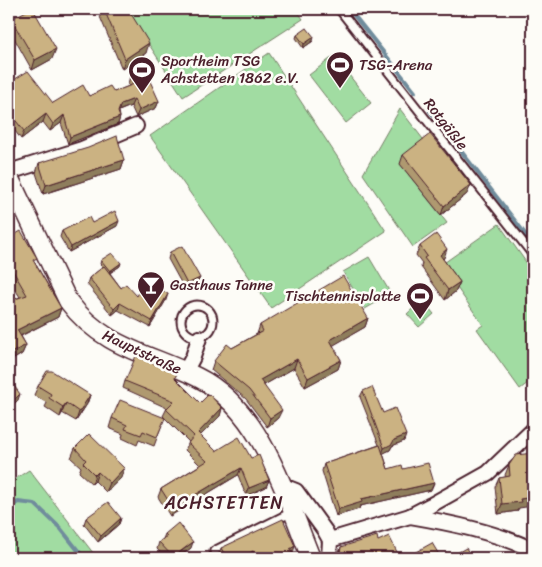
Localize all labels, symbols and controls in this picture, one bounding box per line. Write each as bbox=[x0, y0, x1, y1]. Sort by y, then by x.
place label: Sportheim TSG Achstetten 1862 e.V. bbox=[160, 48, 299, 91]
sports icon: TSG-Arena bbox=[325, 50, 355, 89]
place label: TSG-Arena bbox=[359, 52, 433, 78]
sports icon: Sportheim TSG Achstetten 1862 e.V. bbox=[127, 55, 157, 94]
street label: Rotgäßle bbox=[417, 92, 475, 156]
bar icon: Gasthaus Tanne bbox=[136, 270, 166, 309]
place label: Gasthaus Tanne bbox=[170, 272, 273, 298]
sports icon: Tischtennisplatte bbox=[405, 281, 435, 320]
place label: Tischtennisplatte bbox=[285, 283, 401, 309]
street label: Hauptstraße bbox=[98, 322, 186, 382]
district label: ACHSTETTEN bbox=[163, 487, 284, 519]

